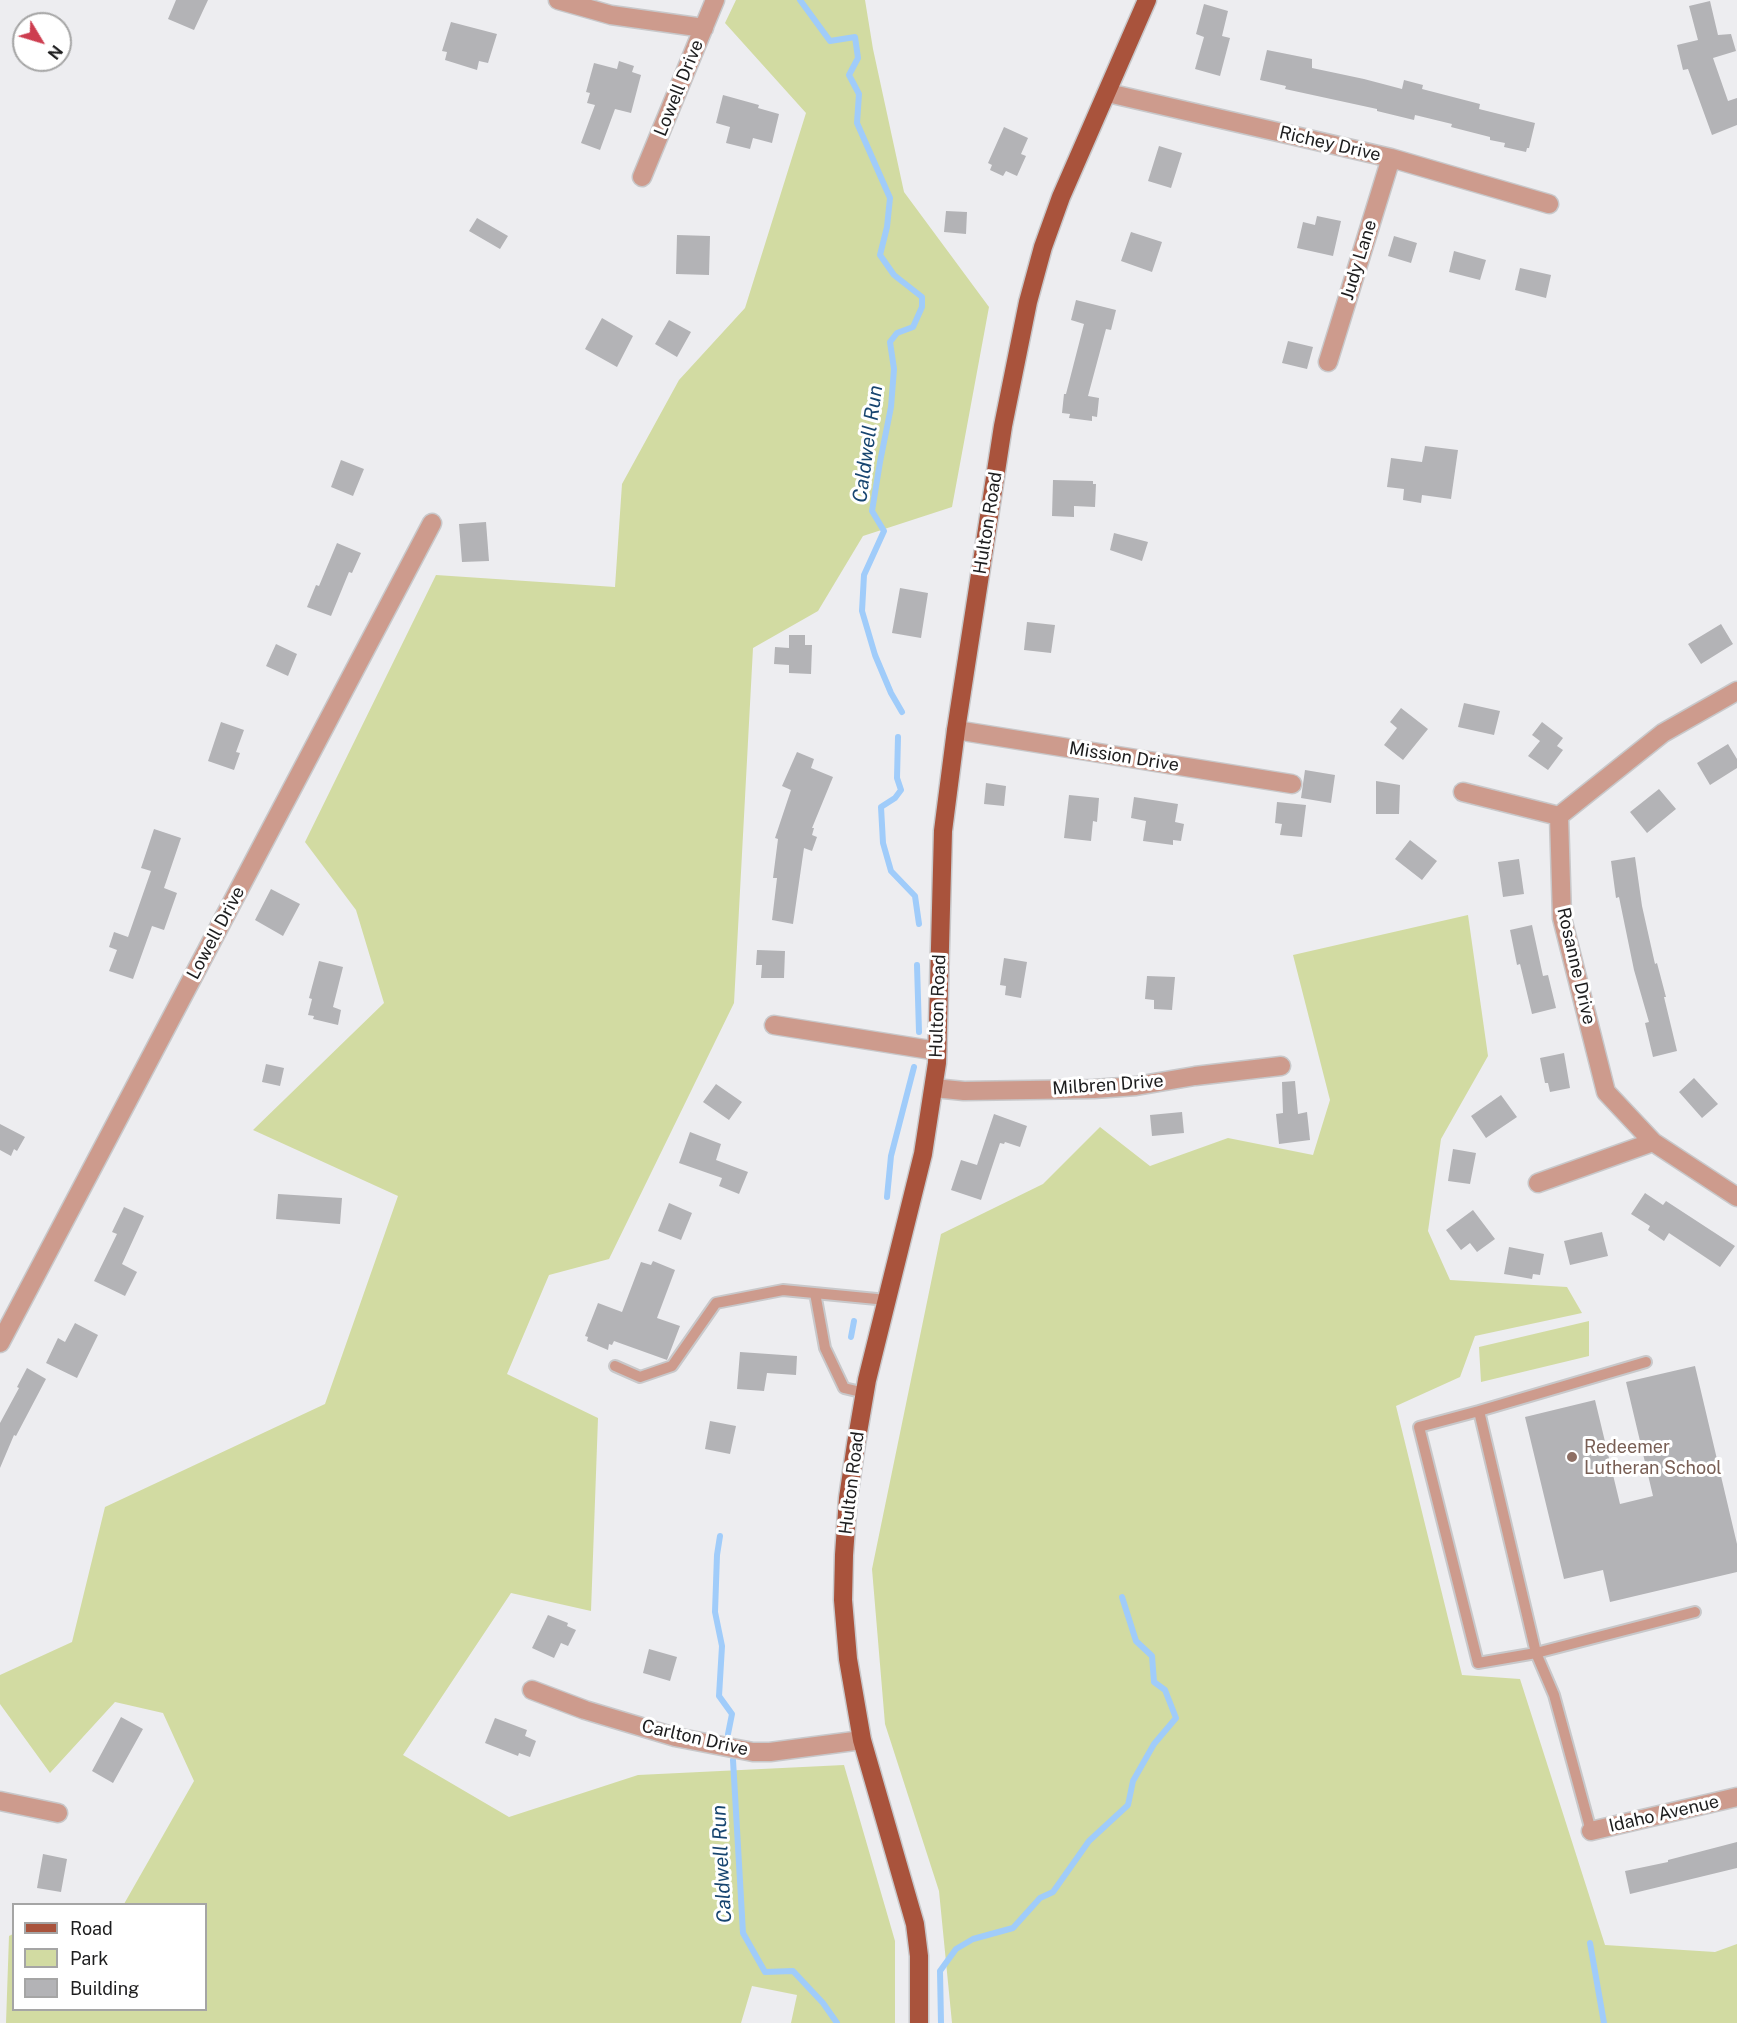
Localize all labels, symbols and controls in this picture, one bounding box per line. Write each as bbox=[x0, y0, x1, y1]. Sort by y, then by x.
north arrow bbox=[12, 12, 72, 72]
street label: Lowell Drive bbox=[650, 37, 708, 139]
text: N bbox=[44, 41, 66, 63]
street label: Richey Drive bbox=[1277, 122, 1383, 166]
street label: Judy Lane bbox=[1337, 217, 1381, 303]
water label: Caldwell Run bbox=[848, 384, 888, 504]
street label: Hulton Road bbox=[969, 470, 1007, 576]
street label: Mission Drive bbox=[1067, 738, 1181, 776]
street label: Lowell Drive bbox=[182, 883, 250, 983]
street label: Rosanne Drive bbox=[1552, 905, 1600, 1027]
street label: Hulton Road bbox=[925, 954, 951, 1058]
street label: Milbren Drive bbox=[1052, 1070, 1164, 1100]
street label: Hulton Road bbox=[835, 1430, 869, 1536]
place label: Redeemer Lutheran School bbox=[1584, 1436, 1722, 1478]
marker: Redeemer Lutheran School bbox=[1565, 1450, 1579, 1464]
street label: Carlton Drive bbox=[640, 1715, 750, 1761]
street label: Idaho Avenue bbox=[1607, 1791, 1721, 1837]
water label: Caldwell Run bbox=[707, 1804, 737, 1924]
legend bbox=[12, 1903, 207, 2011]
text: Road bbox=[70, 1918, 113, 1939]
text: Park bbox=[70, 1948, 108, 1969]
text: Building bbox=[70, 1978, 139, 1999]

